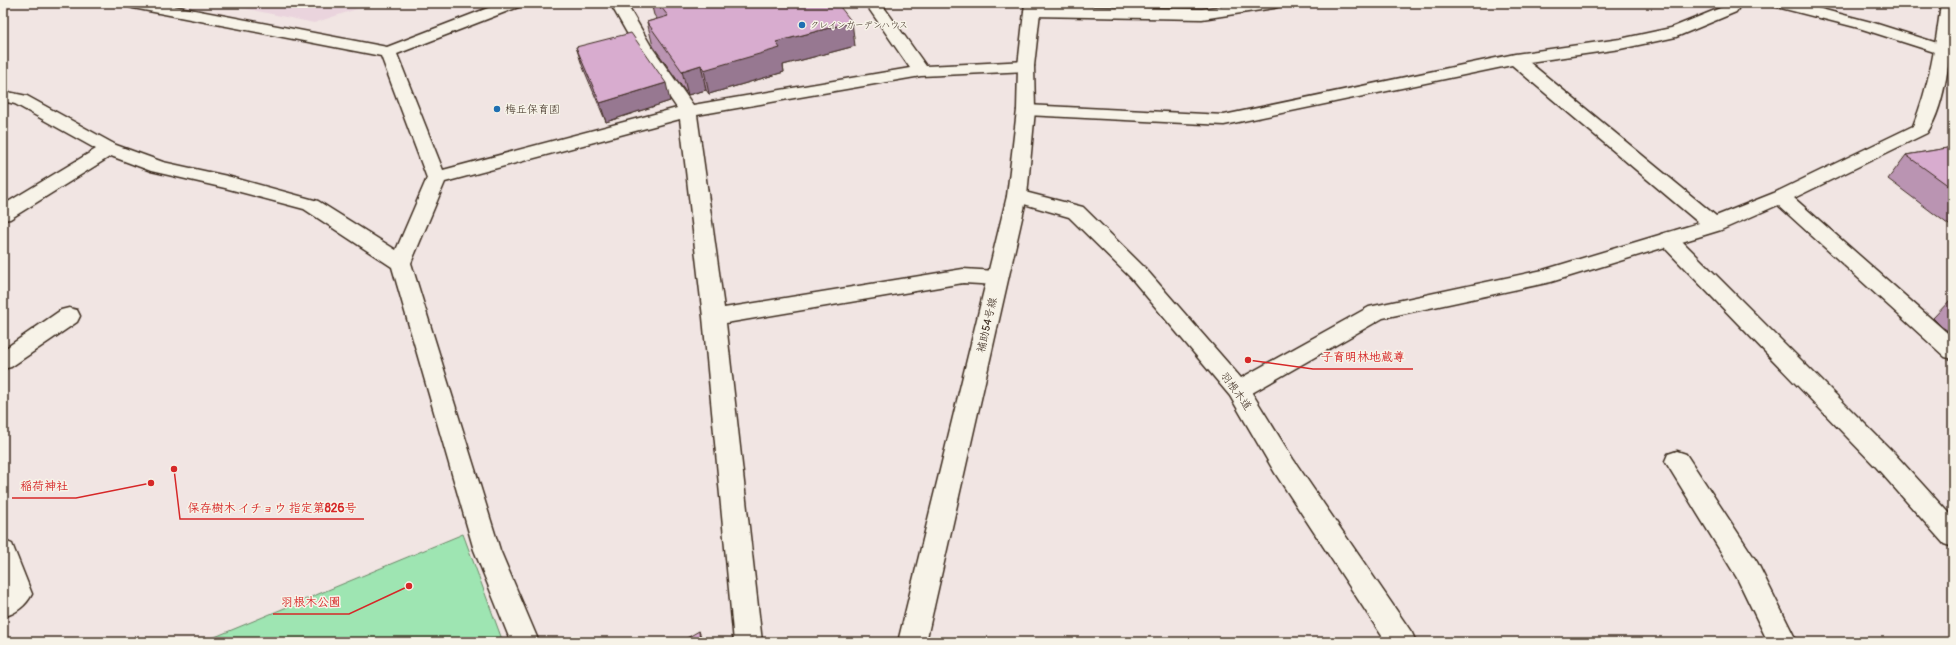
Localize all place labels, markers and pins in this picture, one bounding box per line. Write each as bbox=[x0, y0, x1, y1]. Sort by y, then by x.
marker: クレインガーデンハウス bbox=[797, 20, 807, 30]
place label: クレインガーデンハウス bbox=[810, 20, 908, 31]
place label: 梅丘保育園 bbox=[505, 103, 560, 116]
marker: 梅丘保育園 bbox=[492, 104, 502, 114]
callout: 子育明林地蔵尊 bbox=[1313, 345, 1413, 369]
callout: 稲荷神社 bbox=[12, 474, 76, 498]
callout: 保存樹木 イチョウ 指定第826号 bbox=[180, 495, 364, 519]
callout: 羽根木公園 bbox=[273, 590, 349, 614]

